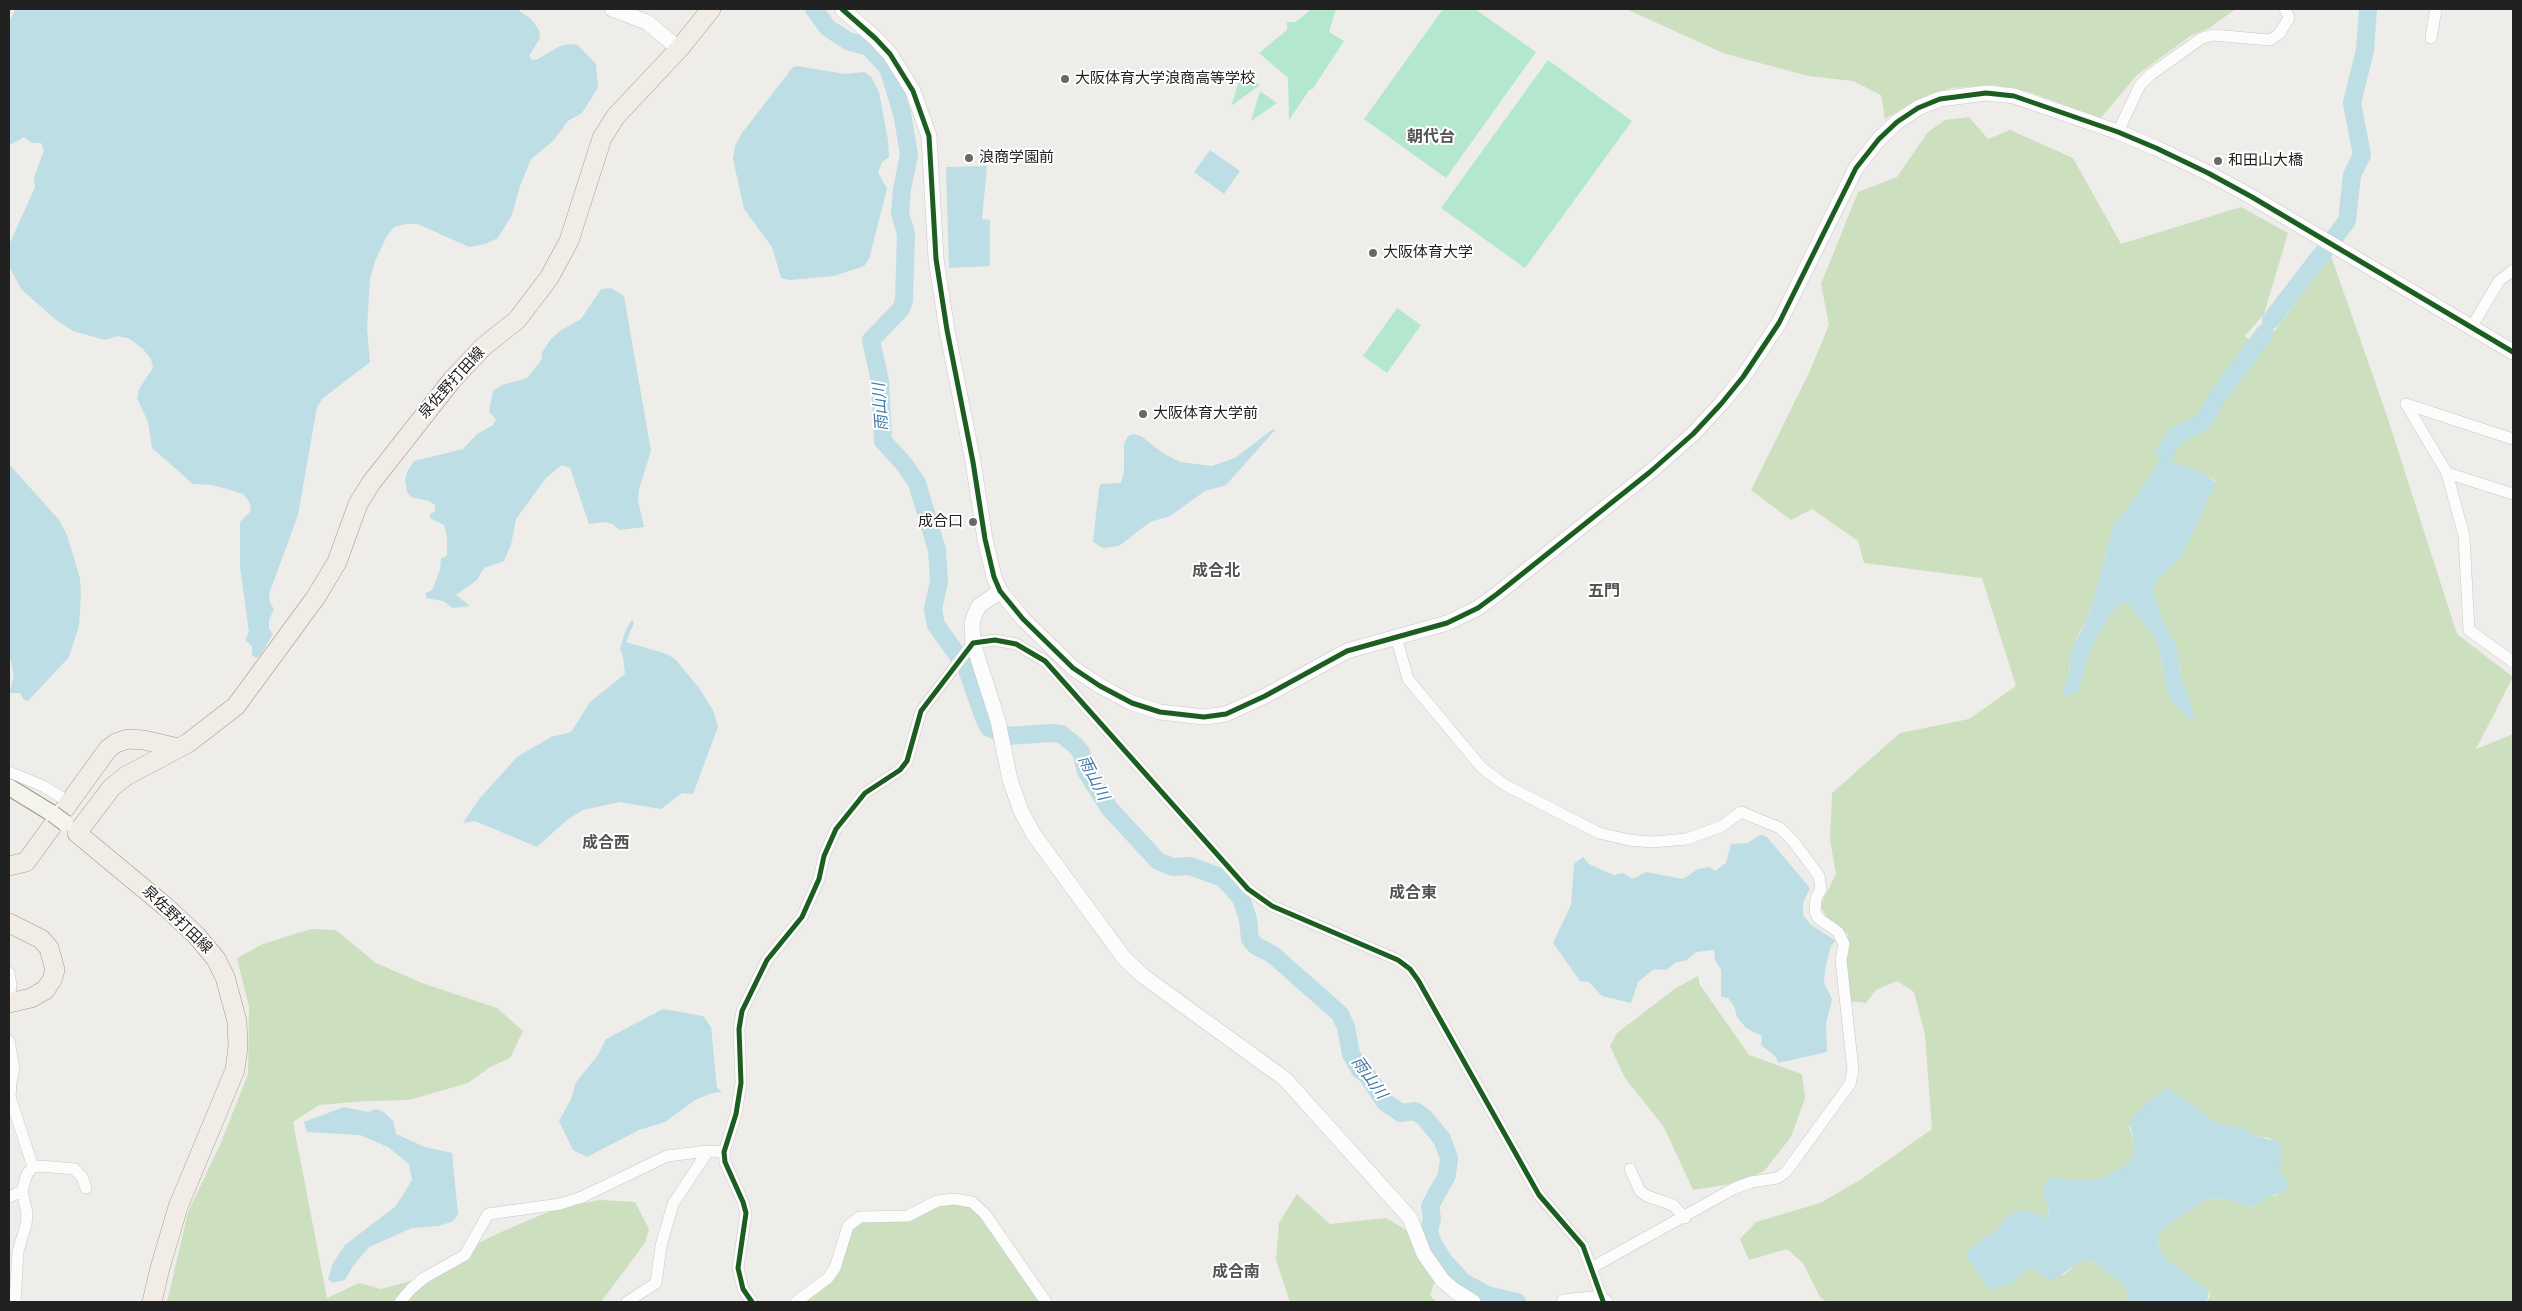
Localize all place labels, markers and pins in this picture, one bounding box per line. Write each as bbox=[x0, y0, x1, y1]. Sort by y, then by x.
place label: 大阪体育大学浪商高等学校 bbox=[1075, 70, 1255, 88]
marker: 大阪体育大学浪商高等学校 bbox=[1059, 73, 1071, 85]
place label: 浪商学園前 bbox=[979, 149, 1054, 167]
marker: 浪商学園前 bbox=[963, 152, 975, 164]
place label: 和田山大橋 bbox=[2228, 152, 2303, 170]
marker: 和田山大橋 bbox=[2212, 155, 2224, 167]
place label: 大阪体育大学 bbox=[1383, 244, 1473, 262]
marker: 大阪体育大学 bbox=[1367, 247, 1379, 259]
place label: 大阪体育大学前 bbox=[1153, 405, 1258, 423]
marker: 大阪体育大学前 bbox=[1137, 408, 1149, 420]
place label: 成合口 bbox=[918, 513, 963, 531]
marker: 成合口 bbox=[967, 516, 979, 528]

